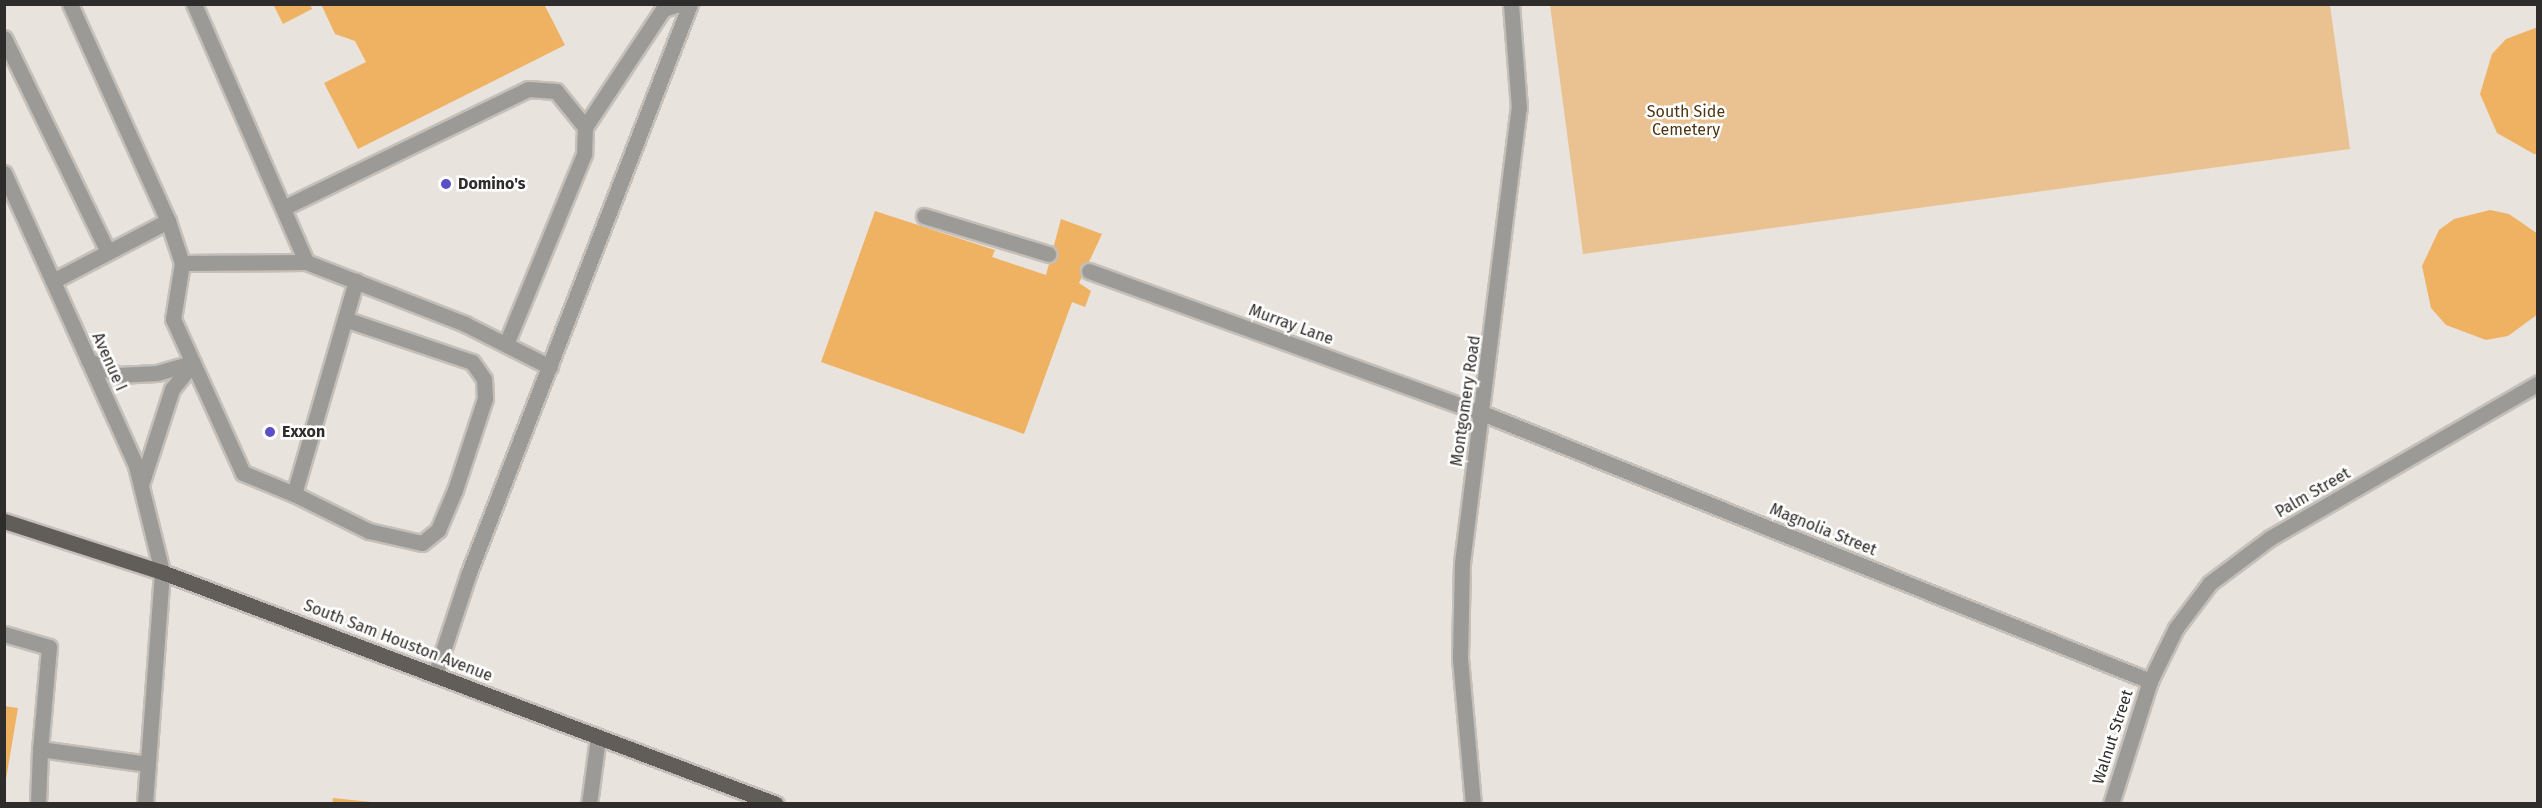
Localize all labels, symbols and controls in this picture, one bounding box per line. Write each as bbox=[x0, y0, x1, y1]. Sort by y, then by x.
park label: South Side Cemetery bbox=[1647, 102, 1725, 140]
place label: Domino's bbox=[458, 174, 526, 194]
marker: Domino's bbox=[439, 177, 453, 191]
street label: Murray Lane bbox=[1246, 301, 1336, 349]
street label: Avenue I bbox=[88, 330, 130, 394]
street label: Montgomery Road bbox=[1447, 334, 1485, 468]
place label: Exxon bbox=[282, 422, 325, 442]
marker: Exxon bbox=[263, 425, 277, 439]
street label: Palm Street bbox=[2272, 464, 2354, 522]
street label: Magnolia Street bbox=[1767, 500, 1879, 560]
street label: South Sam Houston Avenue bbox=[301, 596, 495, 686]
street label: Walnut Street bbox=[2089, 687, 2137, 787]

